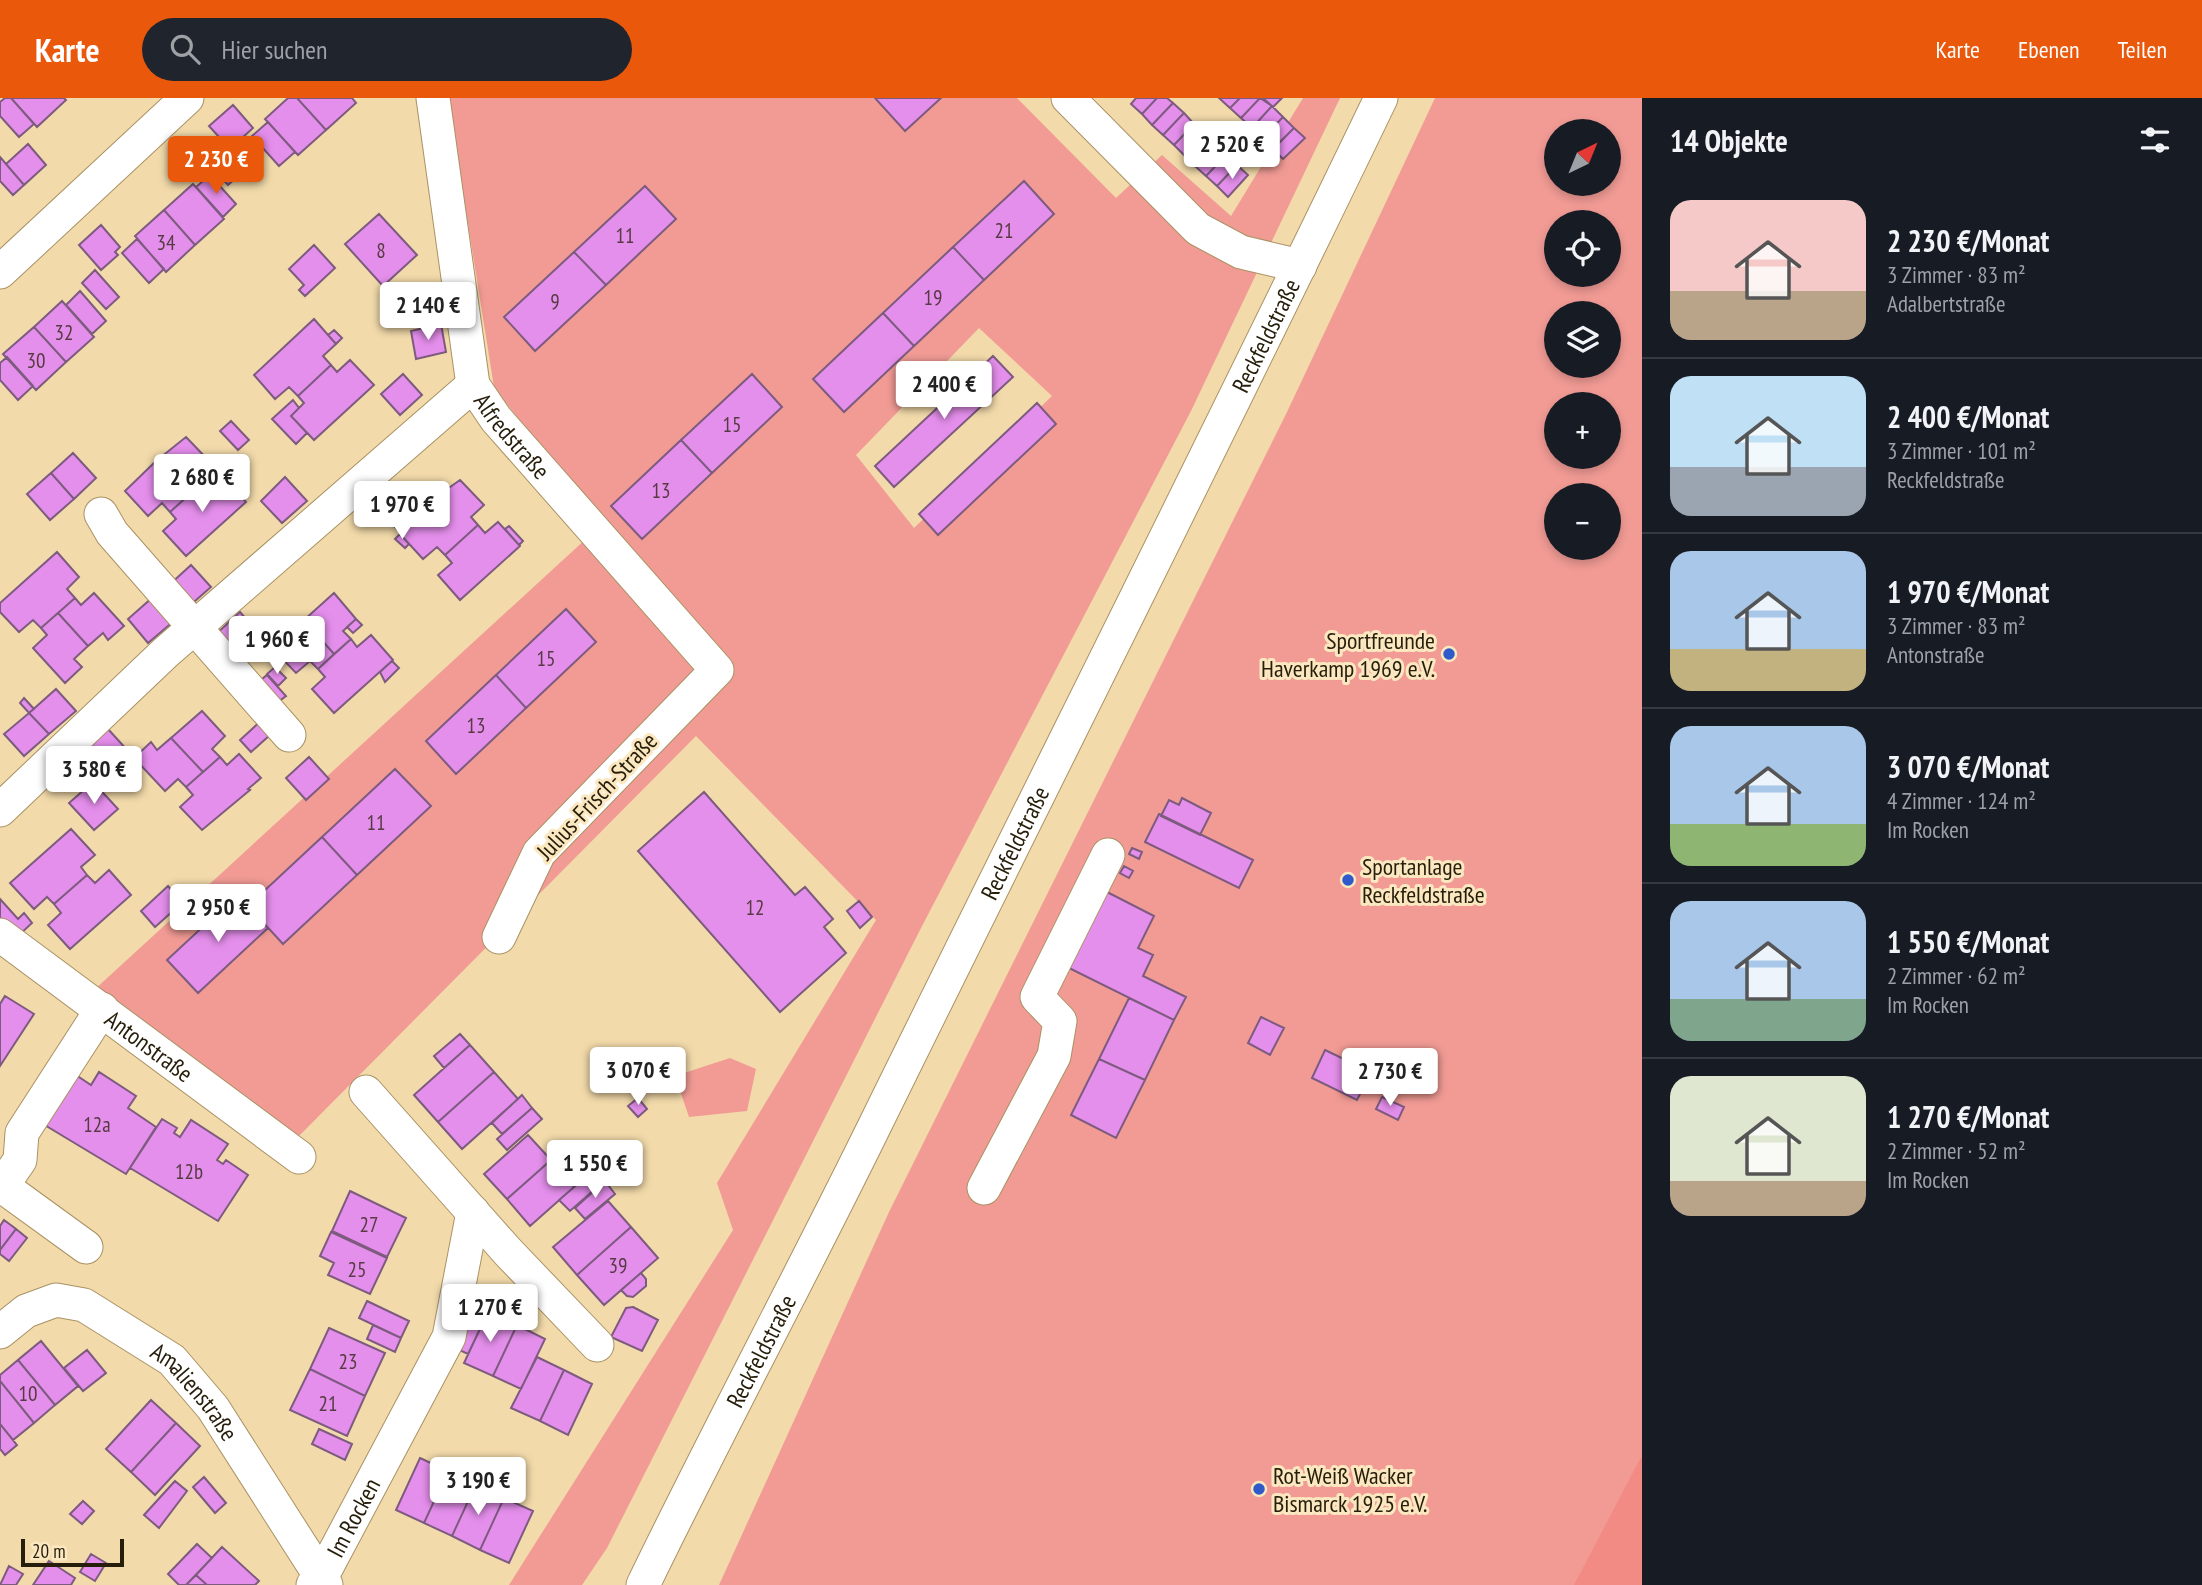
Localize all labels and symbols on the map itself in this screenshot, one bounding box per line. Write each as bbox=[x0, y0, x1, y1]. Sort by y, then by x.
north arrow bbox=[1544, 119, 1620, 196]
pin: 2 520 € bbox=[1167, 122, 1297, 181]
pin: 2 230 € bbox=[151, 136, 281, 196]
house number: 21 bbox=[995, 217, 1013, 244]
house number: 11 bbox=[616, 222, 634, 249]
house number: 34 bbox=[157, 229, 176, 256]
house number: 8 bbox=[376, 237, 386, 264]
street label: Reckfeldstraße bbox=[1225, 274, 1306, 397]
pin: 2 140 € bbox=[363, 282, 493, 342]
house number: 19 bbox=[924, 284, 942, 311]
house number: 9 bbox=[550, 288, 560, 315]
house number: 32 bbox=[55, 319, 73, 346]
house number: 30 bbox=[27, 347, 45, 374]
pin: 2 400 € bbox=[879, 362, 1009, 421]
street label: Alfredstraße bbox=[467, 387, 557, 485]
house number: 15 bbox=[723, 411, 741, 438]
pin: 2 680 € bbox=[137, 454, 267, 514]
house number: 13 bbox=[652, 477, 670, 504]
pin: 1 970 € bbox=[337, 482, 467, 541]
pin: 1 960 € bbox=[212, 616, 342, 676]
place label: Sportfreunde Haverkamp 1969 e.V. bbox=[1261, 625, 1435, 684]
house number: 15 bbox=[537, 645, 555, 672]
marker: Sportfreunde Haverkamp 1969 e.V. bbox=[1441, 646, 1457, 662]
house number: 13 bbox=[467, 712, 485, 739]
street label: Julius-Frisch-Straße bbox=[529, 726, 664, 867]
pin: 3 580 € bbox=[29, 746, 159, 806]
street label: Reckfeldstraße bbox=[973, 781, 1056, 905]
house number: 11 bbox=[367, 809, 385, 836]
place label: Sportanlage Reckfeldstraße bbox=[1362, 851, 1485, 910]
marker: Sportanlage Reckfeldstraße bbox=[1340, 872, 1356, 888]
pin: 2 950 € bbox=[153, 884, 283, 944]
house number: 12 bbox=[746, 894, 764, 921]
street label: Antonstraße bbox=[99, 1003, 199, 1089]
pin: 3 070 € bbox=[573, 1048, 703, 1107]
pin: 2 730 € bbox=[1325, 1048, 1455, 1108]
house number: 12a bbox=[83, 1111, 111, 1138]
pin: 1 550 € bbox=[530, 1140, 660, 1200]
house number: 12b bbox=[175, 1158, 203, 1185]
house number: 27 bbox=[360, 1211, 378, 1238]
house number: 39 bbox=[609, 1252, 627, 1279]
house number: 25 bbox=[348, 1256, 366, 1283]
pin: 1 270 € bbox=[425, 1284, 555, 1344]
street label: Reckfeldstraße bbox=[719, 1289, 802, 1413]
street label: Amalienstraße bbox=[145, 1335, 245, 1446]
house number: 23 bbox=[339, 1348, 357, 1375]
house number: 10 bbox=[19, 1380, 37, 1407]
house number: 21 bbox=[319, 1390, 337, 1417]
pin: 3 190 € bbox=[413, 1458, 543, 1517]
place label: Rot-Weiß Wacker Bismarck 1925 e.V. bbox=[1273, 1460, 1427, 1519]
street label: Im Rocken bbox=[319, 1473, 387, 1562]
marker: Rot-Weiß Wacker Bismarck 1925 e.V. bbox=[1251, 1481, 1267, 1497]
scale bar bbox=[21, 1536, 124, 1568]

